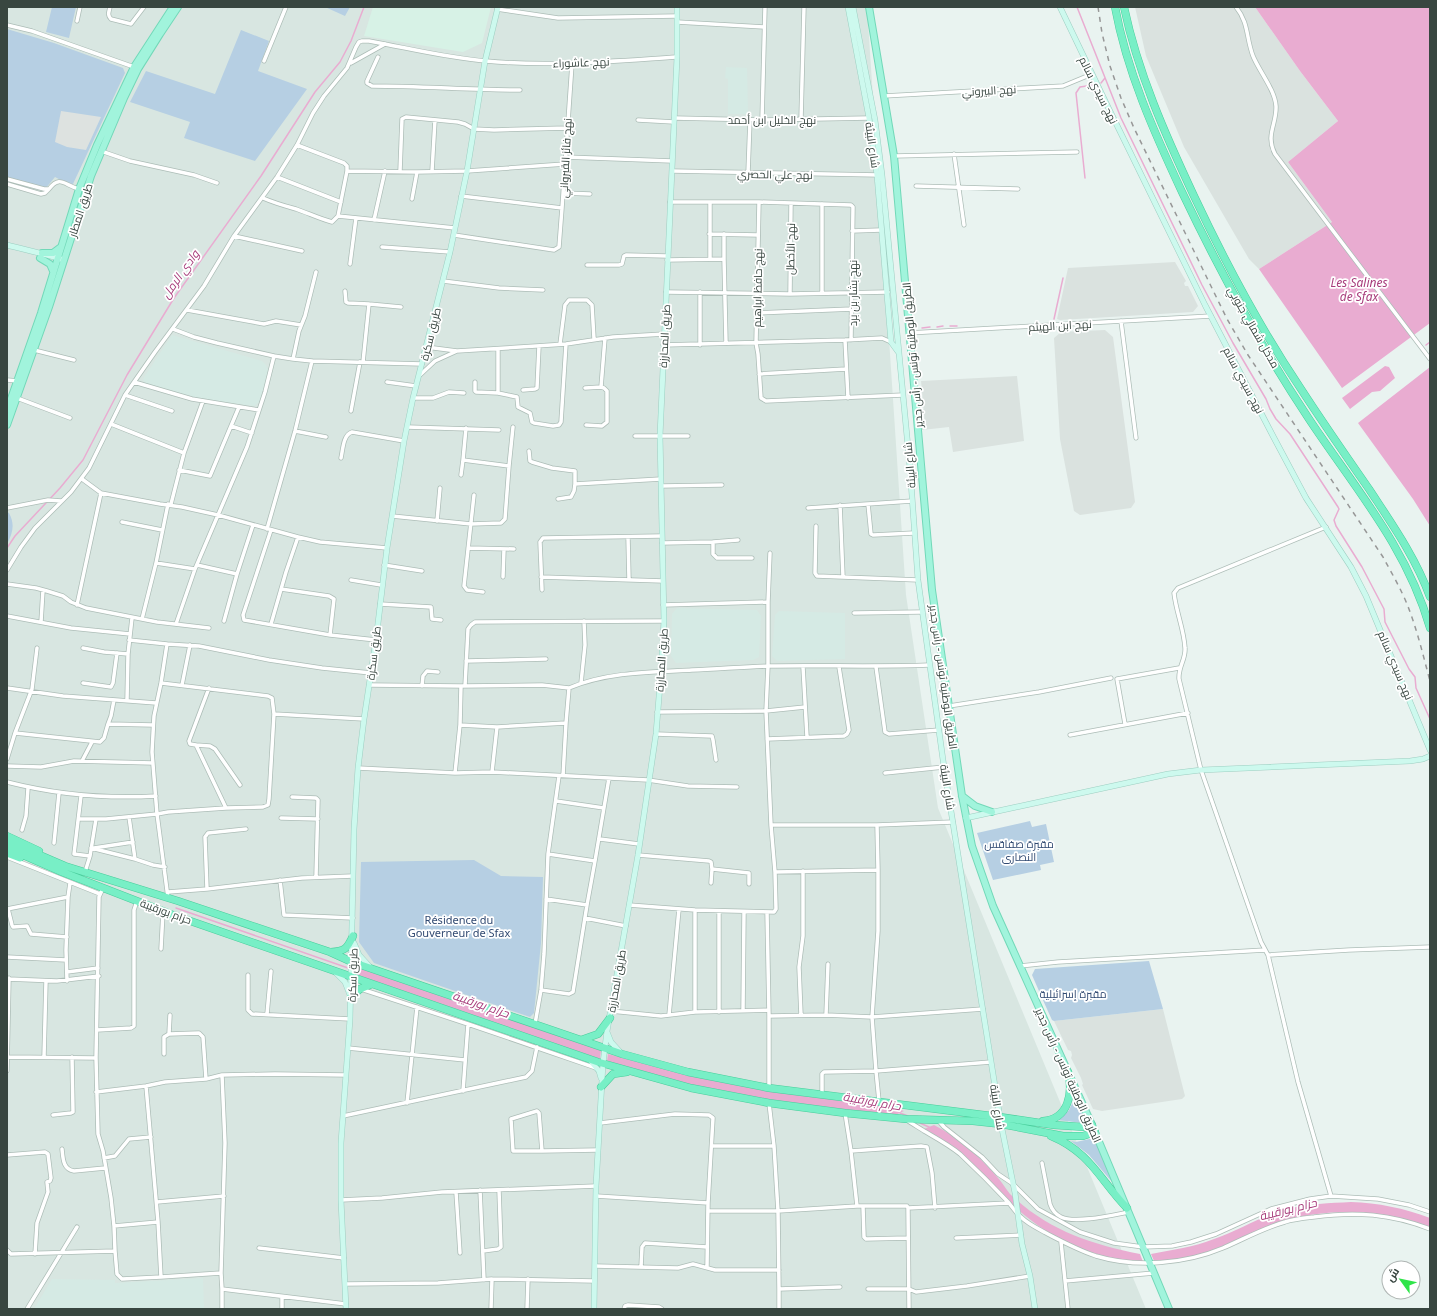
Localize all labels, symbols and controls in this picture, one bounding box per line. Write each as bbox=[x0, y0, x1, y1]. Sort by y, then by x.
street label: نهج عاشوراء bbox=[552, 54, 610, 71]
street label: نهج سيدي سالم bbox=[1074, 54, 1122, 127]
street label: نهج البيروني bbox=[961, 81, 1017, 101]
street label: نهج الخليل ابن أحمد bbox=[728, 112, 816, 128]
street label: نهج فائز القيرواني bbox=[555, 118, 577, 199]
street label: شارع البيئة bbox=[861, 121, 884, 169]
street label: نهج علي الحصري bbox=[737, 166, 813, 184]
street label: طريق المطار bbox=[64, 181, 96, 240]
street label: نهج الأخطل bbox=[782, 223, 799, 275]
water label: وادي الرمل bbox=[157, 245, 205, 303]
street label: نهج حافظ ابراهيم bbox=[749, 248, 766, 328]
street label: نهج بشار بن برد bbox=[845, 260, 861, 326]
water label: Les Salines de Sfax bbox=[1330, 274, 1388, 305]
street label: الطريق الوطنية تونس - رأس جدير bbox=[898, 282, 926, 429]
street label: مدخل شمالي جنوبي bbox=[1223, 283, 1283, 372]
street label: طريق المحارزة bbox=[655, 304, 673, 368]
street label: طريق سكرة bbox=[416, 306, 444, 362]
street label: نهج ابن الهيثم bbox=[1028, 316, 1092, 335]
street label: نهج سيدي سالم bbox=[1218, 344, 1268, 417]
street label: شارع البيئة bbox=[900, 441, 919, 489]
street label: الطريق الوطنية تونس - رأس جدير bbox=[926, 603, 962, 750]
street label: طريق سكرة bbox=[362, 625, 384, 681]
street label: طريق المحارزة bbox=[651, 628, 671, 692]
street label: نهج سيدي سالم bbox=[1373, 628, 1417, 703]
street label: شارع البيئة bbox=[936, 763, 959, 811]
park label: مقبرة صفاقس النصارى bbox=[984, 836, 1054, 864]
street label: حزام بورقيبة bbox=[138, 895, 194, 928]
park label: Résidence du Gouverneur de Sfax bbox=[408, 912, 511, 940]
street label: طريق سكرة bbox=[344, 948, 360, 1002]
street label: طريق المحارزة bbox=[603, 948, 629, 1014]
water label: حزام بورقيبة bbox=[450, 986, 513, 1022]
park label: مقبرة إسرائيلية bbox=[1039, 986, 1107, 1001]
street label: الطريق الوطنية تونس - رأس جدير bbox=[1032, 1004, 1105, 1145]
street label: شارع البيئة bbox=[986, 1083, 1009, 1131]
water label: حزام بورقيبة bbox=[842, 1088, 904, 1115]
water label: حزام بورقيبة bbox=[1257, 1193, 1320, 1224]
north arrow bbox=[1381, 1260, 1421, 1300]
text: ش bbox=[1382, 1264, 1402, 1284]

